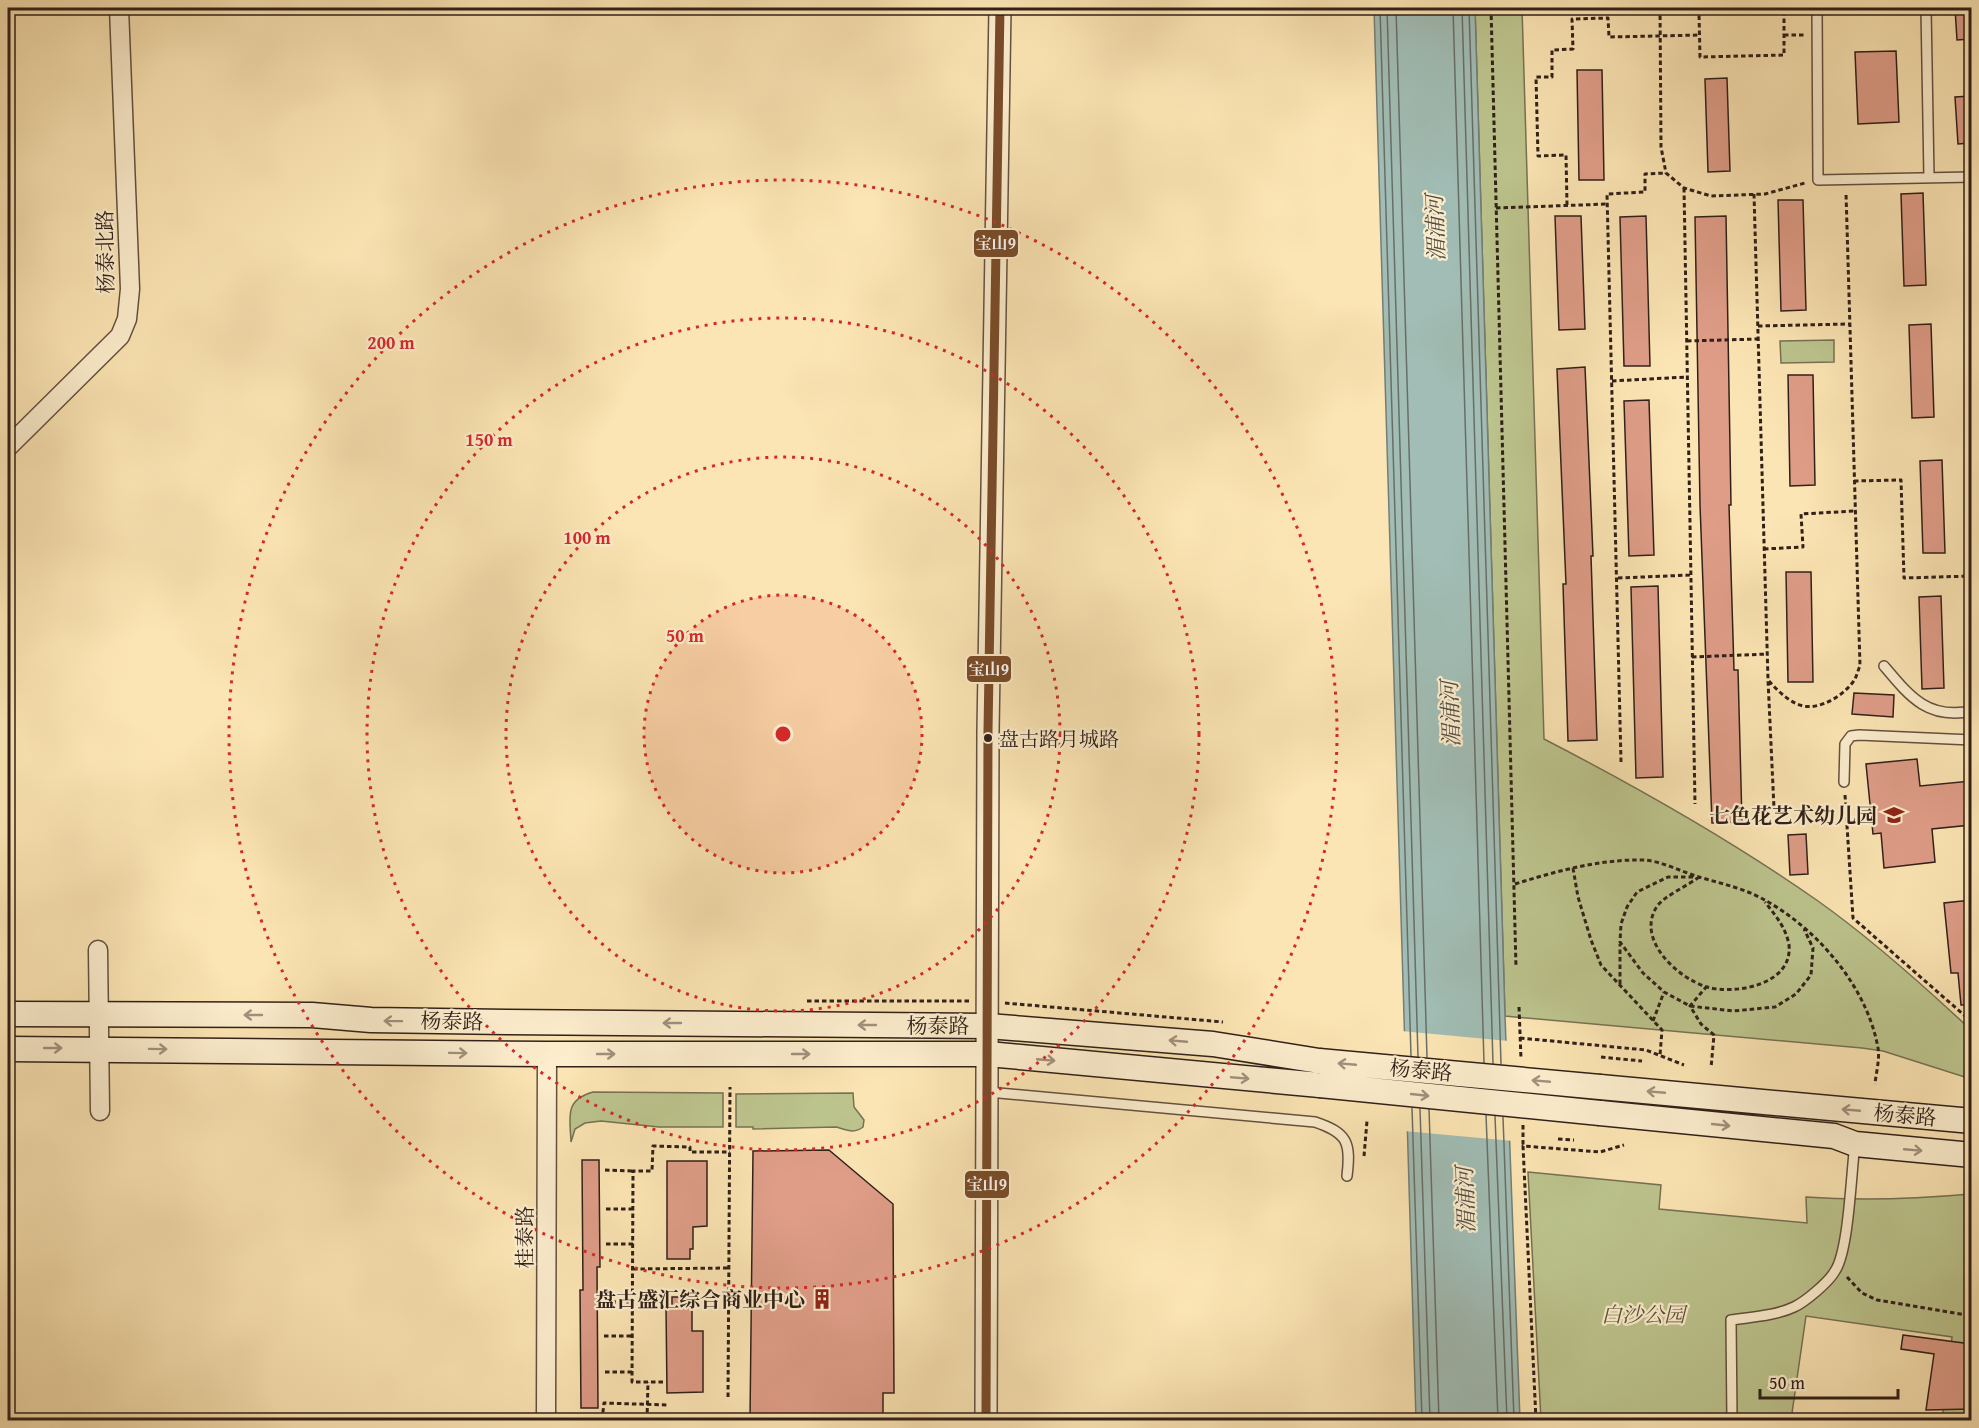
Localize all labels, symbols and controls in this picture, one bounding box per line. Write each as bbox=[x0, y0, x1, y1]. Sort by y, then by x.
water label: 湄浦河 bbox=[1418, 190, 1452, 262]
street label: 杨泰北路 bbox=[89, 210, 121, 294]
line badge: 宝山9 bbox=[973, 229, 1019, 258]
text: 宝山9 bbox=[976, 231, 1016, 255]
text: 200 m bbox=[367, 329, 415, 356]
text: 150 m bbox=[465, 426, 513, 453]
text: 100 m bbox=[563, 524, 611, 551]
text: 50 m bbox=[666, 622, 705, 649]
line badge: 宝山9 bbox=[966, 655, 1012, 683]
text: 宝山9 bbox=[969, 657, 1009, 681]
water label: 湄浦河 bbox=[1433, 676, 1467, 748]
centre of rings bbox=[773, 724, 793, 744]
place label: 盘古路月城路 bbox=[999, 724, 1119, 753]
marker: 盘古路月城路 bbox=[982, 732, 994, 744]
place label: 七色花艺术幼儿园 bbox=[1709, 800, 1877, 831]
school or university icon: 七色花艺术幼儿园 bbox=[1882, 803, 1906, 827]
street label: 杨泰路 bbox=[420, 1005, 484, 1037]
one-way arrow bbox=[244, 1009, 264, 1021]
street label: 杨泰路 bbox=[907, 1010, 970, 1041]
one-way arrow bbox=[383, 1015, 403, 1026]
one-way arrow bbox=[662, 1018, 682, 1029]
one-way arrow bbox=[857, 1019, 877, 1031]
one-way arrow bbox=[1169, 1036, 1189, 1047]
one-way arrow bbox=[43, 1042, 63, 1054]
one-way arrow bbox=[147, 1043, 167, 1055]
one-way arrow bbox=[447, 1047, 467, 1058]
one-way arrow bbox=[595, 1048, 615, 1060]
one-way arrow bbox=[790, 1048, 810, 1060]
street label: 杨泰路 bbox=[1388, 1052, 1454, 1088]
one-way arrow bbox=[1036, 1055, 1056, 1066]
one-way arrow bbox=[1338, 1058, 1358, 1069]
one-way arrow bbox=[1230, 1073, 1250, 1084]
one-way arrow bbox=[1532, 1075, 1552, 1086]
one-way arrow bbox=[1647, 1086, 1667, 1097]
one-way arrow bbox=[1410, 1090, 1429, 1101]
street label: 杨泰路 bbox=[1872, 1097, 1938, 1133]
one-way arrow bbox=[1841, 1104, 1861, 1115]
one-way arrow bbox=[1710, 1120, 1730, 1131]
one-way arrow bbox=[1902, 1145, 1922, 1156]
water label: 湄浦河 bbox=[1448, 1162, 1482, 1234]
line badge: 宝山9 bbox=[964, 1170, 1010, 1199]
text: 宝山9 bbox=[967, 1172, 1007, 1196]
street label: 桂泰路 bbox=[509, 1206, 540, 1269]
place label: 盘古盛汇综合商业中心 bbox=[595, 1284, 805, 1315]
building icon: 盘古盛汇综合商业中心 bbox=[810, 1287, 834, 1311]
park label: 白沙公园 bbox=[1601, 1299, 1688, 1330]
scale bar bbox=[1760, 1362, 1898, 1400]
text: 50 m bbox=[1769, 1369, 1805, 1396]

